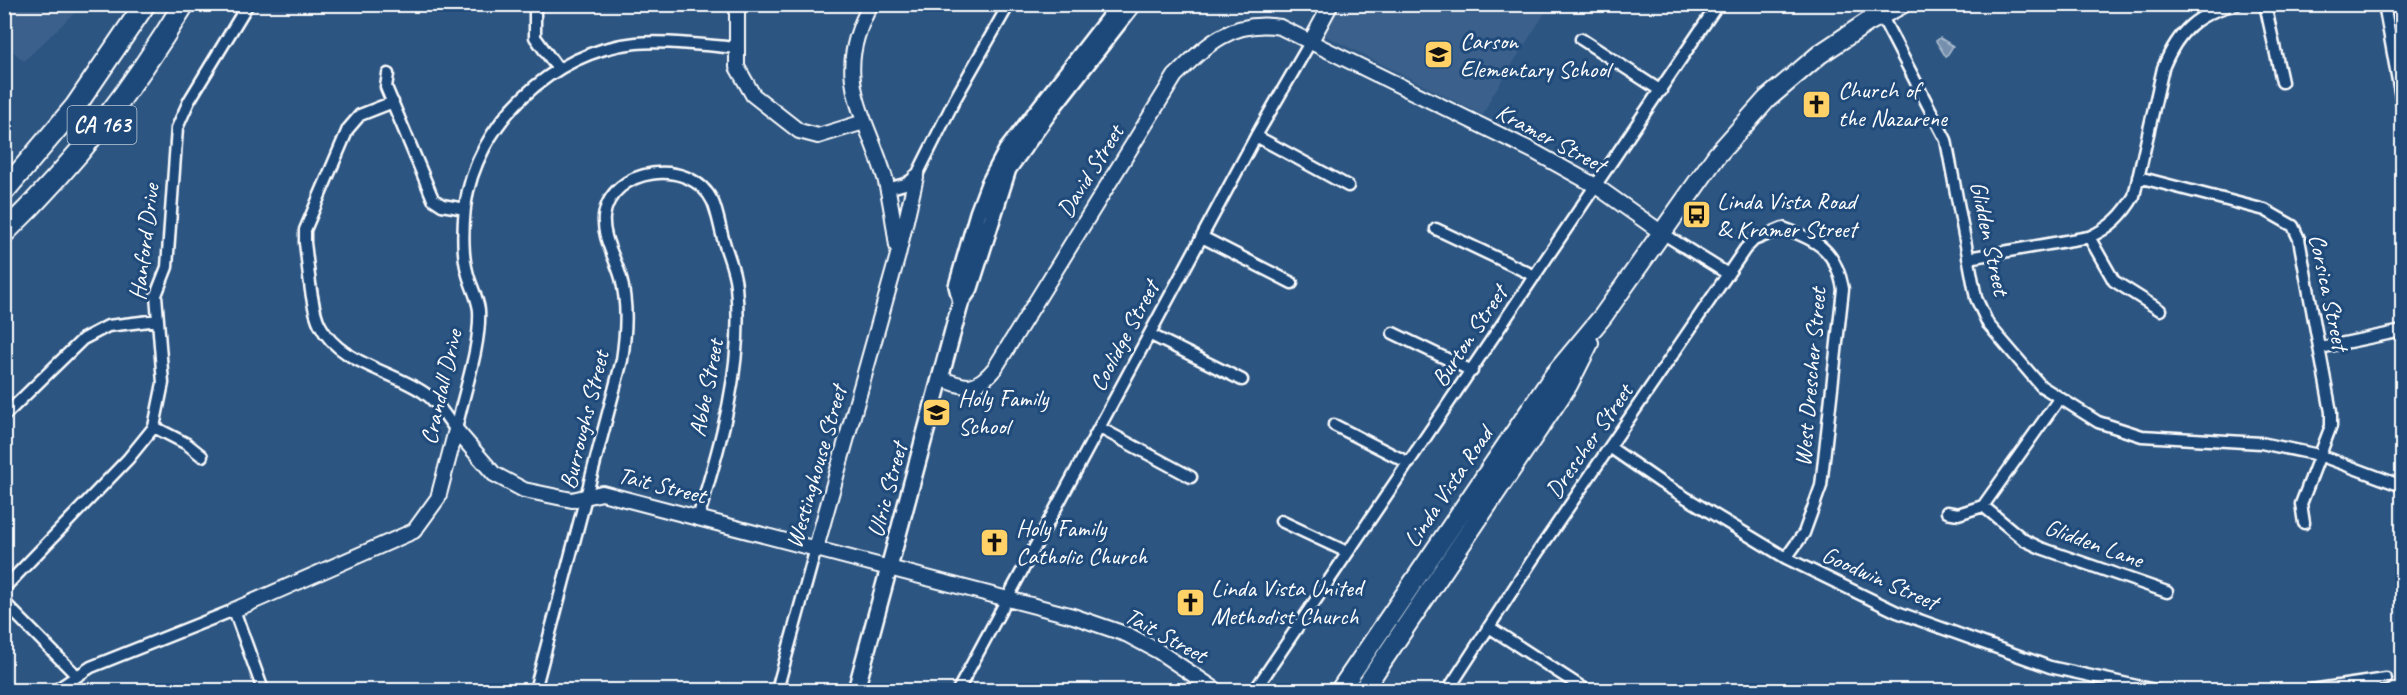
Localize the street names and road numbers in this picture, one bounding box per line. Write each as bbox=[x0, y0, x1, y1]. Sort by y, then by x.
street label: Kramer Street bbox=[1491, 97, 1614, 181]
road number: CA 163 bbox=[68, 106, 136, 144]
street label: David Street bbox=[1050, 117, 1131, 223]
street label: Glidden Street bbox=[1963, 178, 2017, 300]
street label: Hanford Drive bbox=[122, 180, 166, 302]
street label: Corsica Street bbox=[2302, 231, 2357, 356]
street label: Coolidge Street bbox=[1082, 273, 1167, 396]
street label: Burton Street bbox=[1424, 277, 1515, 392]
street label: West Drescher Street bbox=[1787, 284, 1833, 468]
street label: Crandall Drive bbox=[413, 325, 469, 447]
street label: Abbe Street bbox=[682, 335, 730, 439]
street label: Burroughs Street bbox=[552, 346, 616, 492]
street label: Drescher Street bbox=[1539, 376, 1641, 504]
street label: Westinghouse Street bbox=[778, 379, 854, 552]
street label: Linda Vista Road bbox=[1397, 418, 1501, 553]
street label: Ulric Street bbox=[860, 437, 915, 540]
street label: Tait Street bbox=[615, 460, 711, 511]
street label: Glidden Lane bbox=[2041, 511, 2149, 575]
street label: Goodwin Street bbox=[1817, 539, 1945, 618]
street label: Tait Street bbox=[1120, 600, 1214, 671]

